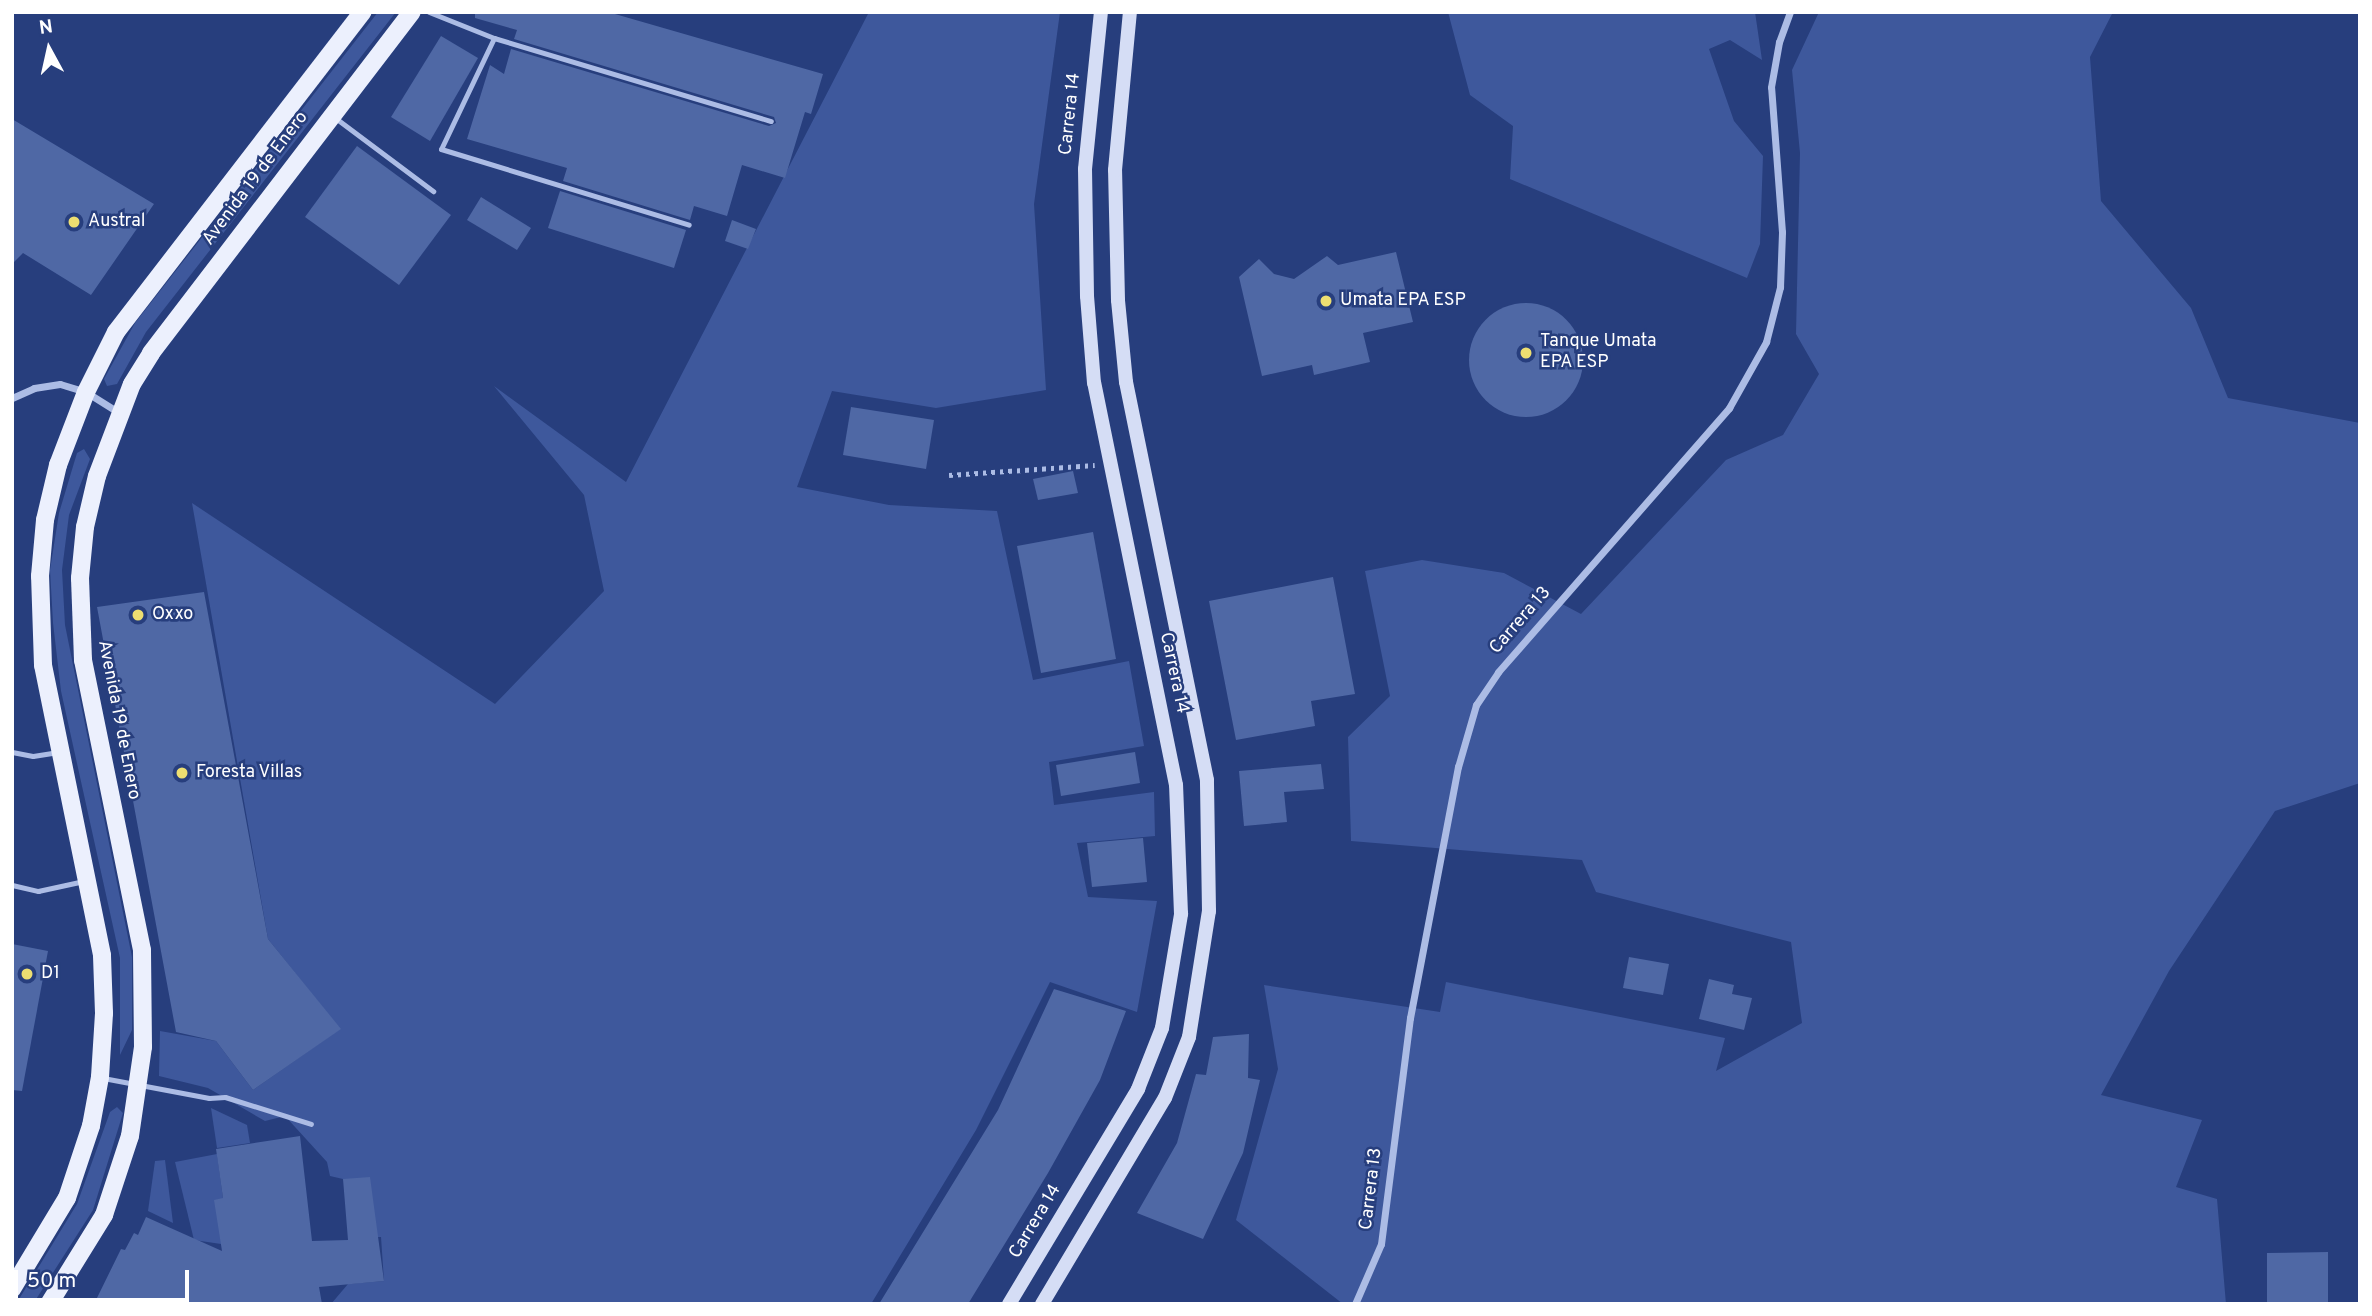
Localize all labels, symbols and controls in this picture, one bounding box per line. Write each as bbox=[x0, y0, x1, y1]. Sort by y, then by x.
north arrow bbox=[14, 14, 84, 84]
text: N bbox=[38, 15, 55, 41]
street label: Carrera 14 bbox=[1056, 72, 1086, 156]
street label: Avenida 19 de Enero bbox=[199, 108, 313, 250]
place label: Austral bbox=[88, 211, 145, 233]
marker: Austral bbox=[66, 214, 82, 230]
place label: Umata EPA ESP bbox=[1340, 290, 1467, 312]
marker: Umata EPA ESP bbox=[1318, 293, 1334, 309]
place label: Tanque Umata EPA ESP bbox=[1540, 332, 1657, 374]
marker: Tanque Umata EPA ESP bbox=[1518, 345, 1534, 361]
street label: Carrera 13 bbox=[1486, 583, 1556, 659]
place label: Oxxo bbox=[152, 604, 193, 626]
marker: Oxxo bbox=[130, 607, 146, 623]
street label: Carrera 14 bbox=[1154, 630, 1192, 716]
street label: Avenida 19 de Enero bbox=[92, 638, 144, 802]
place label: Foresta Villas bbox=[196, 762, 303, 784]
marker: Foresta Villas bbox=[174, 765, 190, 781]
place label: D1 bbox=[41, 963, 60, 985]
marker: D1 bbox=[19, 966, 35, 982]
street label: Carrera 13 bbox=[1356, 1147, 1388, 1231]
street label: Carrera 14 bbox=[1005, 1181, 1067, 1263]
scale bar bbox=[18, 1256, 192, 1300]
text: 50 m bbox=[27, 1268, 76, 1295]

